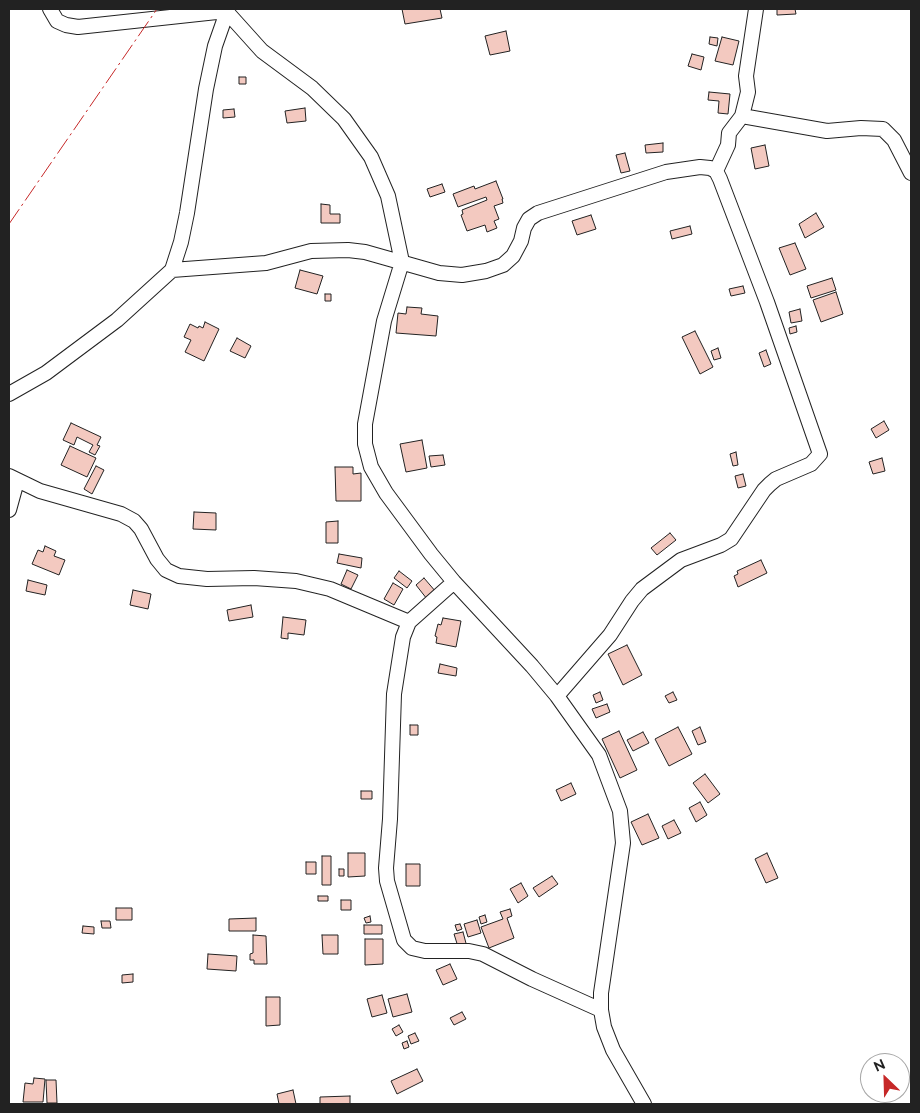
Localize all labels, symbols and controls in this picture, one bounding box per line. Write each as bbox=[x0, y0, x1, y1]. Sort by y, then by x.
north arrow bbox=[860, 1053, 910, 1103]
text: N bbox=[871, 1056, 887, 1075]

